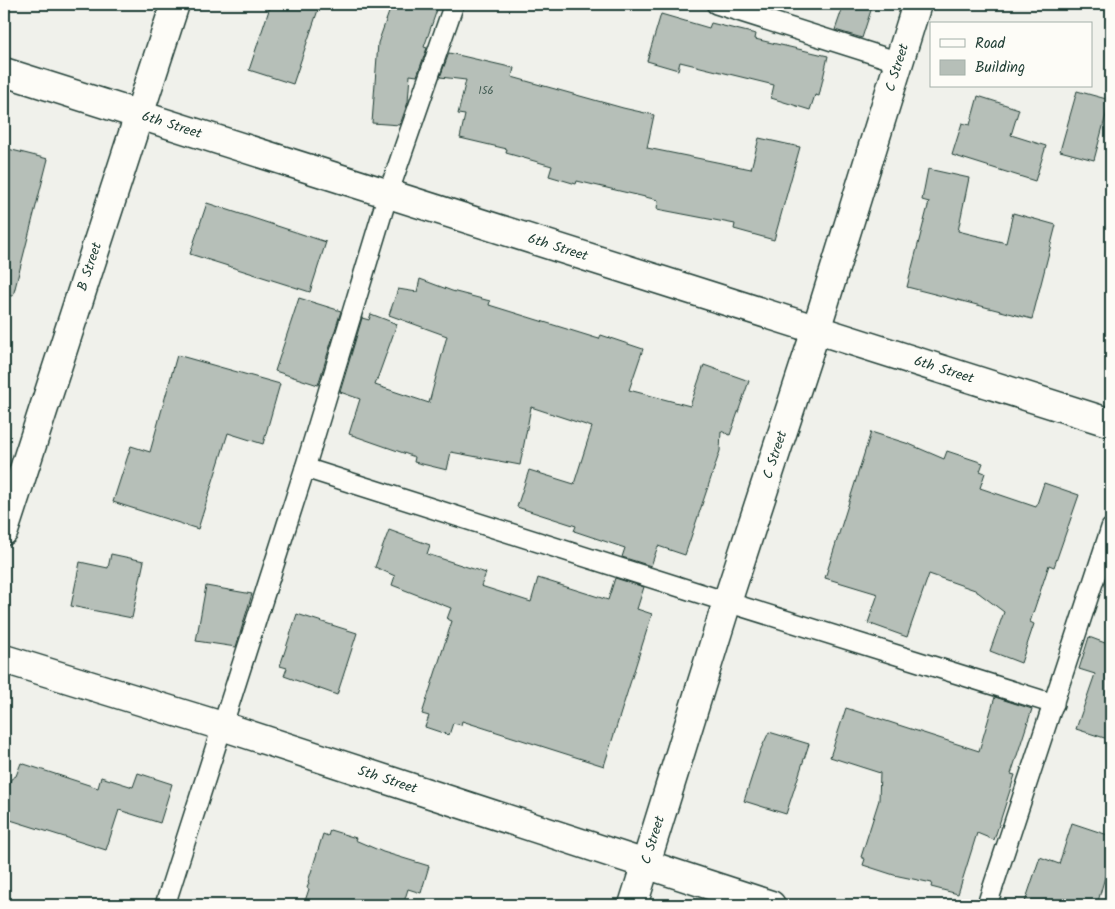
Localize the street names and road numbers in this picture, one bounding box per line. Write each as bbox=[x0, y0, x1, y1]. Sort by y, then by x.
street label: C Street bbox=[879, 40, 915, 95]
street label: 6th Street bbox=[139, 105, 205, 145]
street label: 6th Street bbox=[525, 228, 591, 268]
street label: B Street bbox=[72, 239, 108, 294]
street label: 6th Street bbox=[911, 350, 977, 390]
street label: C Street bbox=[757, 427, 793, 482]
street label: 5th Street bbox=[355, 760, 421, 800]
street label: C Street bbox=[635, 813, 671, 867]

